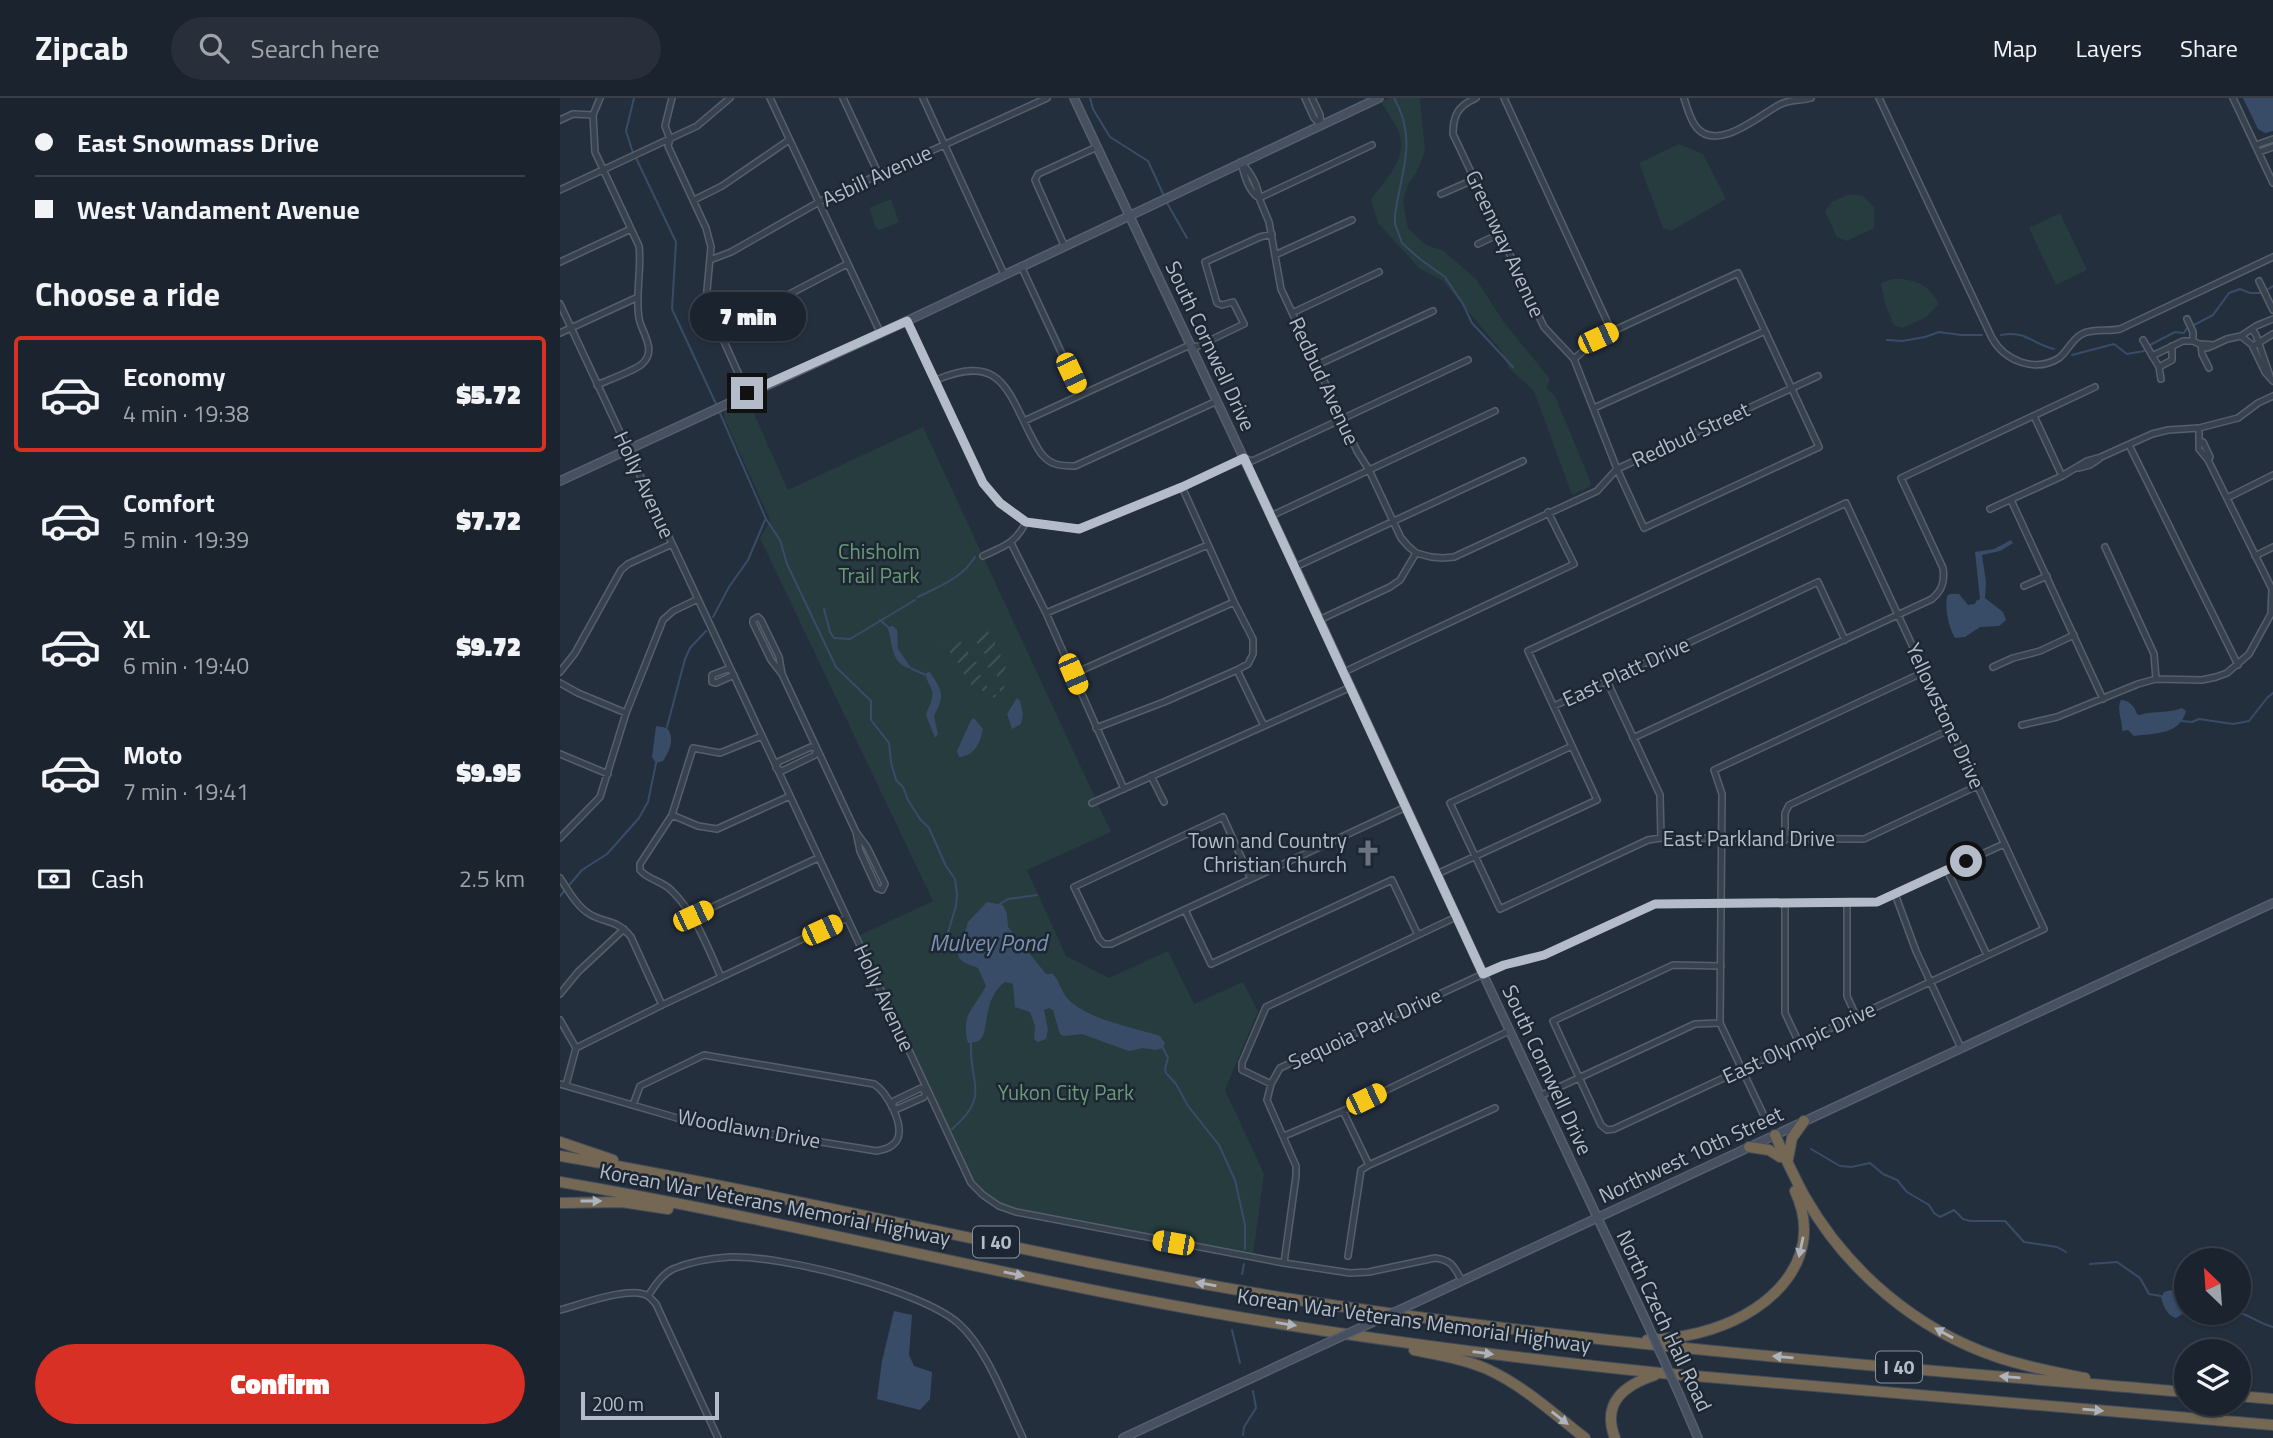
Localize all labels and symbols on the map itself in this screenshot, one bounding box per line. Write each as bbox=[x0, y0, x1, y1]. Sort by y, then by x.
street label: Asbill Avenue bbox=[816, 136, 937, 215]
street label: Greenway Avenue bbox=[1458, 165, 1554, 322]
street label: South Cornwell Drive bbox=[1157, 255, 1264, 436]
callout: 7 min bbox=[689, 292, 805, 341]
street label: Redbud Avenue bbox=[1281, 311, 1369, 450]
car bbox=[1575, 320, 1622, 356]
car bbox=[1053, 350, 1090, 396]
route end bbox=[731, 377, 763, 409]
street label: Redbud Street bbox=[1626, 393, 1755, 475]
street label: Holly Avenue bbox=[606, 426, 684, 544]
park label: Chisholm Trail Park bbox=[838, 535, 920, 591]
street label: East Platt Drive bbox=[1557, 628, 1694, 715]
street label: Yellowstone Drive bbox=[1898, 637, 1994, 794]
car bbox=[1056, 651, 1091, 697]
street label: East Parkland Drive bbox=[1663, 822, 1835, 854]
place label: Town and Country Christian Church bbox=[1188, 824, 1347, 880]
church icon: Town and Country Christian Church bbox=[1353, 838, 1383, 868]
route start bbox=[1950, 845, 1982, 877]
car bbox=[670, 898, 717, 934]
car bbox=[799, 912, 846, 948]
water label: Mulvey Pond bbox=[929, 925, 1049, 960]
street label: Holly Avenue bbox=[846, 939, 924, 1057]
street label: Sequoia Park Drive bbox=[1283, 979, 1446, 1078]
street label: South Cornwell Drive bbox=[1494, 979, 1601, 1160]
street label: East Olympic Drive bbox=[1717, 993, 1880, 1092]
park label: Yukon City Park bbox=[998, 1076, 1134, 1108]
car bbox=[1343, 1080, 1390, 1118]
street label: Northwest 10th Street bbox=[1593, 1097, 1789, 1211]
street label: Woodlawn Drive bbox=[675, 1100, 823, 1156]
street label: Korean War Veterans Memorial Highway bbox=[597, 1154, 953, 1254]
one-way arrow bbox=[580, 1195, 602, 1207]
street label: North Czech Hall Road bbox=[1609, 1225, 1721, 1417]
road number: I 40 bbox=[973, 1226, 1019, 1258]
car bbox=[1151, 1229, 1196, 1257]
one-way arrow bbox=[1796, 1236, 1807, 1258]
north arrow bbox=[2174, 1248, 2250, 1325]
one-way arrow bbox=[1003, 1268, 1025, 1279]
one-way arrow bbox=[1195, 1278, 1217, 1289]
street label: Korean War Veterans Memorial Highway bbox=[1235, 1279, 1593, 1361]
one-way arrow bbox=[1275, 1319, 1297, 1330]
one-way arrow bbox=[1934, 1327, 1954, 1339]
one-way arrow bbox=[1472, 1348, 1494, 1359]
one-way arrow bbox=[1772, 1352, 1794, 1363]
road number: I 40 bbox=[1876, 1352, 1922, 1382]
one-way arrow bbox=[1999, 1371, 2021, 1382]
scale bar bbox=[581, 1389, 719, 1421]
one-way arrow bbox=[2082, 1405, 2104, 1416]
one-way arrow bbox=[1550, 1411, 1568, 1426]

